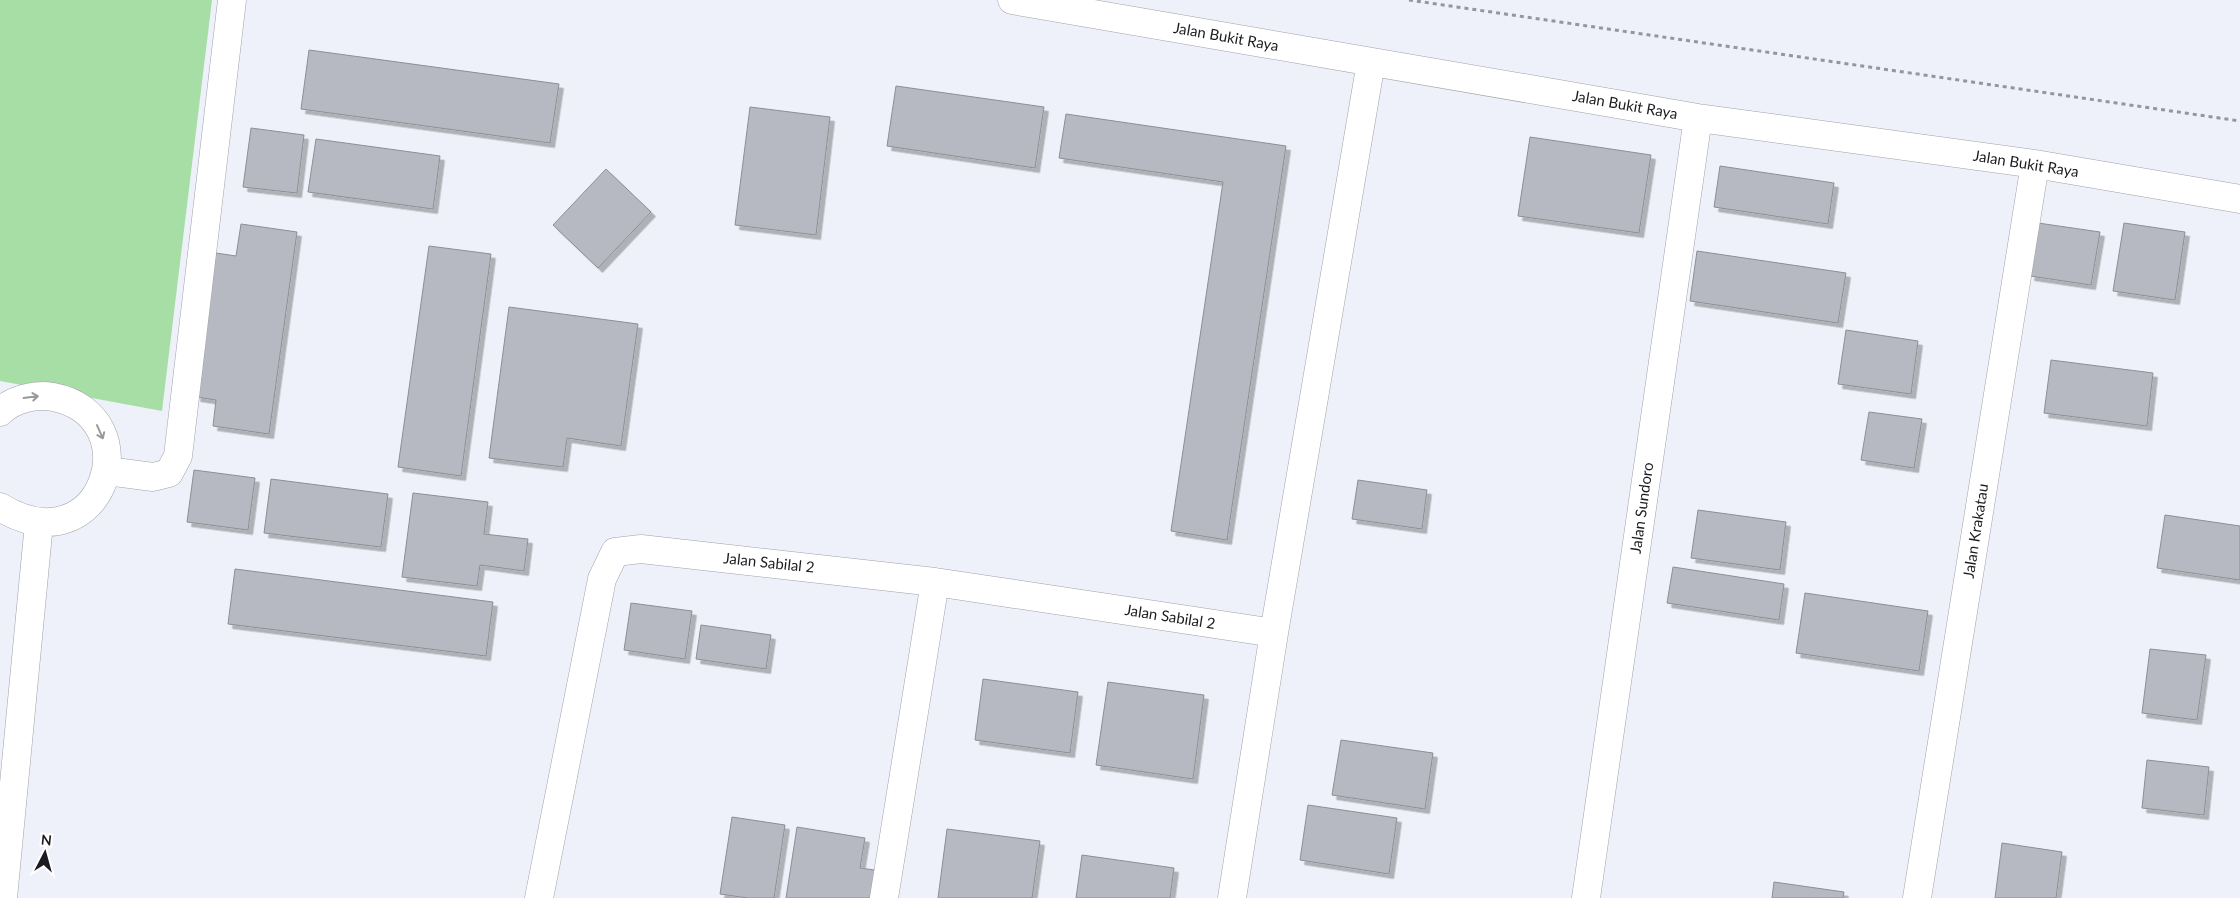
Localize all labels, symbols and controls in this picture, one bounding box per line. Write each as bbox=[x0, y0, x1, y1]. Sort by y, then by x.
street label: Jalan Bukit Raya bbox=[1172, 18, 1280, 54]
street label: Jalan Bukit Raya bbox=[1571, 86, 1679, 122]
street label: Jalan Bukit Raya bbox=[1972, 146, 2080, 180]
one-way arrow bbox=[23, 392, 39, 402]
one-way arrow bbox=[95, 424, 105, 439]
street label: Jalan Sundoro bbox=[1626, 461, 1656, 555]
street label: Jalan Krakatau bbox=[1959, 482, 1991, 579]
street label: Jalan Sabilal 2 bbox=[723, 548, 815, 576]
street label: Jalan Sabilal 2 bbox=[1124, 600, 1217, 632]
north arrow bbox=[20, 828, 70, 878]
text: N bbox=[40, 831, 53, 849]

